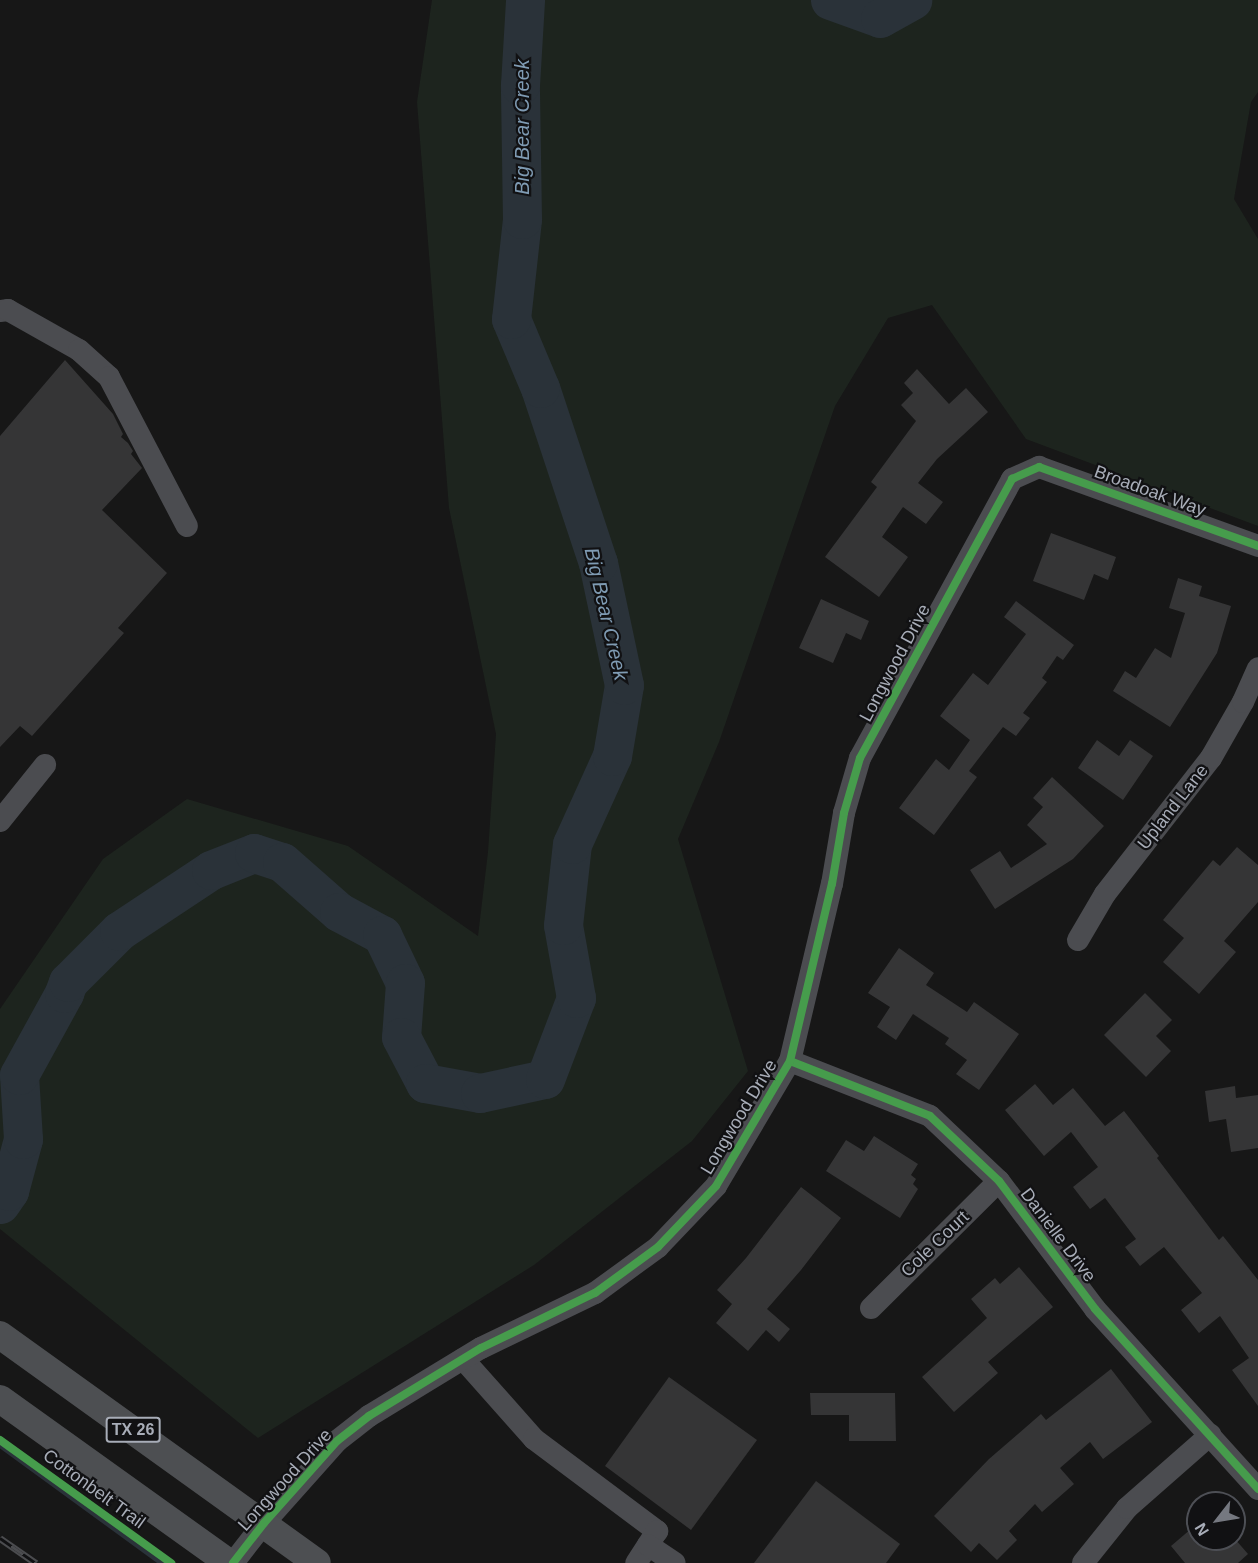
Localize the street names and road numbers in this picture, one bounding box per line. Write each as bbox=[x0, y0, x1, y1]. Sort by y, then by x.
street label: Broadoak Way bbox=[1091, 461, 1209, 521]
street label: Longwood Drive bbox=[855, 601, 935, 725]
street label: Upland Lane bbox=[1133, 760, 1213, 854]
street label: Longwood Drive bbox=[696, 1056, 782, 1178]
street label: Danielle Drive bbox=[1016, 1184, 1100, 1286]
street label: Cole Court bbox=[897, 1206, 973, 1282]
road number: TX 26 bbox=[104, 1417, 162, 1443]
street label: Longwood Drive bbox=[233, 1424, 337, 1536]
street label: Cottonbelt Trail bbox=[39, 1445, 149, 1533]

